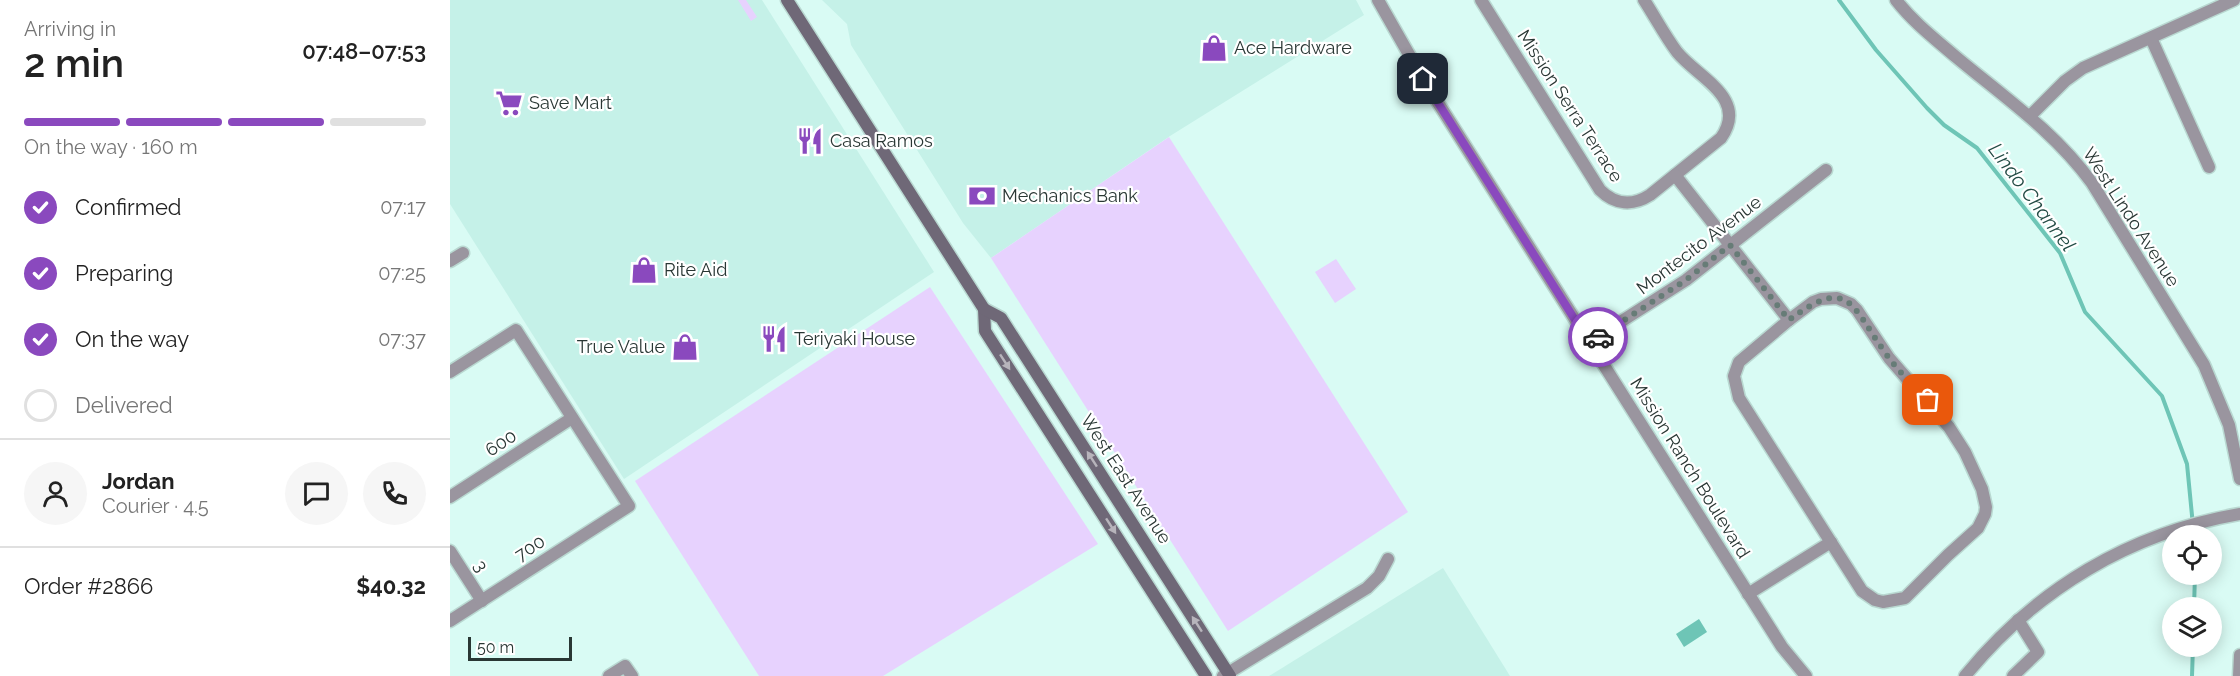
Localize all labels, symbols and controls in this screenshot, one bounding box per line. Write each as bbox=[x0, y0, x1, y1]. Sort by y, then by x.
text: Arriving in bbox=[24, 17, 116, 41]
street label: Mission Serra Terrace bbox=[1513, 26, 1628, 186]
shop icon: Ace Hardware bbox=[1199, 33, 1229, 63]
place label: Ace Hardware bbox=[1234, 37, 1352, 58]
text: 07:48–07:53 bbox=[302, 38, 426, 64]
text: 2 min bbox=[24, 40, 124, 86]
pin bbox=[1397, 53, 1448, 104]
icon: home bbox=[1406, 62, 1439, 95]
supermarket icon: Save Mart bbox=[494, 88, 524, 118]
place label: Save Mart bbox=[529, 92, 612, 113]
restaurant icon: Casa Ramos bbox=[795, 126, 825, 156]
place label: Casa Ramos bbox=[830, 130, 933, 151]
text: On the way · 160 m bbox=[24, 135, 198, 159]
water label: Lindo Channel bbox=[1983, 138, 2081, 256]
street label: West Lindo Avenue bbox=[2079, 143, 2184, 291]
bank icon: Mechanics Bank bbox=[967, 181, 997, 211]
place label: Mechanics Bank bbox=[1002, 185, 1138, 206]
icon: check bbox=[24, 191, 57, 224]
street label: Montecito Avenue bbox=[1632, 191, 1766, 298]
text: Confirmed bbox=[75, 194, 182, 220]
text: 07:17 bbox=[380, 195, 426, 219]
shop icon: Rite Aid bbox=[629, 255, 659, 285]
icon: check bbox=[24, 257, 57, 290]
place label: Rite Aid bbox=[664, 259, 727, 280]
text: Preparing bbox=[75, 260, 173, 286]
text: 07:25 bbox=[378, 261, 426, 285]
courier bbox=[1568, 307, 1628, 367]
icon: car bbox=[1582, 321, 1615, 354]
icon: check bbox=[24, 323, 57, 356]
restaurant icon: Teriyaki House bbox=[759, 324, 789, 354]
text: On the way bbox=[75, 326, 189, 352]
text: 07:37 bbox=[378, 327, 426, 351]
place label: Teriyaki House bbox=[794, 328, 915, 349]
shop icon: True Value bbox=[670, 332, 700, 362]
place label: True Value bbox=[577, 336, 665, 357]
one-way arrow bbox=[1000, 354, 1011, 370]
street label: Mission Ranch Boulevard bbox=[1626, 374, 1755, 562]
pin bbox=[1902, 374, 1953, 425]
icon: bag bbox=[1911, 383, 1944, 416]
text: Delivered bbox=[75, 392, 173, 418]
street label: West East Avenue bbox=[1077, 410, 1176, 548]
street label: 600 bbox=[481, 425, 520, 460]
one-way arrow bbox=[1086, 451, 1097, 468]
button: person bbox=[24, 462, 87, 525]
button: chat bbox=[285, 462, 348, 525]
button: phone bbox=[363, 462, 426, 525]
text: Jordan bbox=[102, 468, 174, 494]
text: Courier · 4.5 bbox=[102, 494, 209, 518]
one-way arrow bbox=[1105, 518, 1116, 534]
map controls bbox=[2162, 525, 2222, 657]
button: locate bbox=[2162, 525, 2222, 585]
street label: 700 bbox=[511, 530, 549, 565]
street label: 3 bbox=[470, 556, 493, 575]
text: Order #2866 bbox=[24, 573, 153, 599]
text: $40.32 bbox=[356, 573, 426, 599]
button: layers bbox=[2162, 597, 2222, 657]
one-way arrow bbox=[1191, 615, 1202, 632]
scale bar bbox=[468, 634, 572, 662]
text: 50 m bbox=[477, 638, 514, 657]

